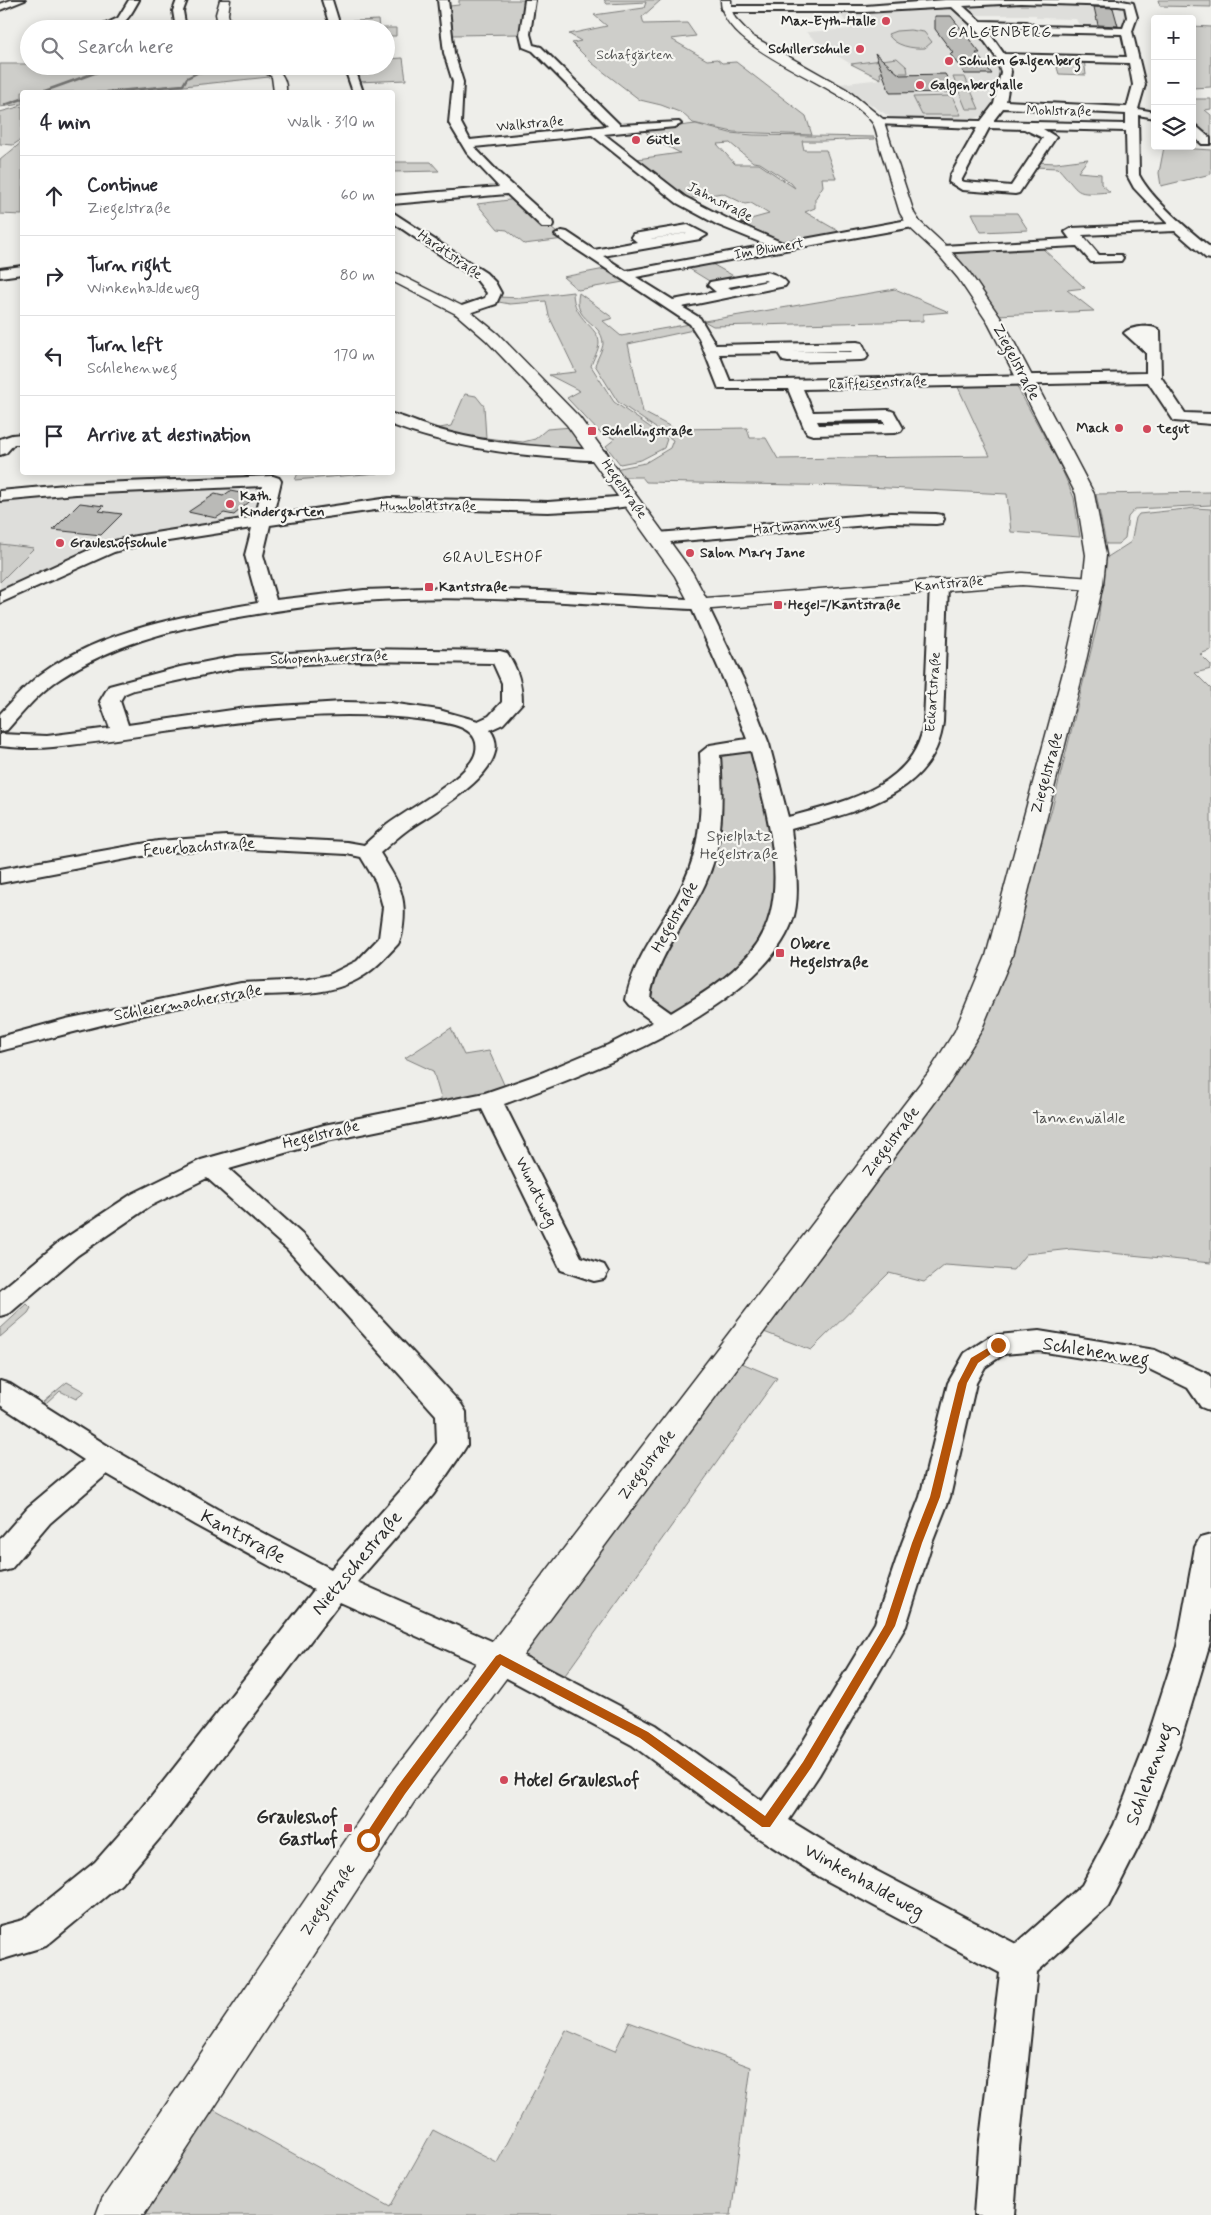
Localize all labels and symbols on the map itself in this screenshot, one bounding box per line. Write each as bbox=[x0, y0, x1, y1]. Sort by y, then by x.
place label: Max-Eyth-Halle bbox=[781, 12, 876, 30]
marker: Max-Eyth-Halle bbox=[880, 15, 892, 27]
district label: GALGENBERG bbox=[948, 23, 1052, 43]
place label: Schillerschule bbox=[768, 40, 850, 58]
marker: Schillerschule bbox=[854, 43, 866, 55]
park label: Schafgärten bbox=[596, 46, 674, 66]
place label: Schulen Galgenberg bbox=[959, 52, 1081, 73]
marker: Schulen Galgenberg bbox=[943, 55, 955, 67]
place label: Galgenberghalle bbox=[930, 76, 1023, 97]
marker: Galgenberghalle bbox=[914, 79, 926, 91]
street label: Mohlstraße bbox=[1026, 101, 1092, 121]
street label: Walkstraße bbox=[496, 112, 565, 136]
place label: Gütle bbox=[646, 131, 680, 149]
marker: Gütle bbox=[630, 134, 642, 146]
street label: Jahnstraße bbox=[684, 178, 756, 226]
street label: Hardtstraße bbox=[414, 226, 486, 284]
street label: Im Blümert bbox=[733, 234, 806, 264]
street label: Ziegelstraße bbox=[986, 320, 1045, 405]
street label: Raiffeisenstraße bbox=[829, 372, 927, 394]
place label: Mack bbox=[1076, 419, 1109, 437]
place label: tegut bbox=[1156, 420, 1190, 441]
place label: Schellingstraße bbox=[602, 422, 693, 443]
marker: Mack bbox=[1113, 422, 1125, 434]
marker: tegut bbox=[1141, 423, 1153, 435]
marker: Schellingstraße bbox=[586, 425, 598, 437]
street label: Hegelstraße bbox=[595, 456, 651, 524]
place label: Kath. Kindergarten bbox=[240, 487, 325, 524]
street label: Humboldtstraße bbox=[380, 497, 476, 515]
marker: Kath. Kindergarten bbox=[224, 498, 236, 510]
street label: Hartmannweg bbox=[752, 513, 842, 541]
place label: Grauleshofschule bbox=[70, 534, 167, 552]
marker: Grauleshofschule bbox=[54, 537, 66, 549]
place label: Salon Mary Jane bbox=[700, 544, 805, 562]
marker: Salon Mary Jane bbox=[684, 547, 696, 559]
district label: GRAULESHOF bbox=[442, 548, 544, 568]
street label: Kantstraße bbox=[914, 572, 984, 596]
place label: Kantstraße bbox=[439, 578, 508, 596]
marker: Kantstraße bbox=[423, 581, 435, 593]
place label: Hegel-/Kantstraße bbox=[788, 596, 901, 617]
marker: Hegel-/Kantstraße bbox=[772, 599, 784, 611]
street label: Schopenhauerstraße bbox=[270, 647, 388, 669]
street label: Eckartstraße bbox=[921, 651, 945, 733]
street label: Ziegelstraße bbox=[1026, 730, 1069, 816]
park label: Spielplatz Hegelstraße bbox=[700, 826, 778, 866]
street label: Feuerbachstraße bbox=[142, 833, 256, 861]
street label: Hegelstraße bbox=[647, 877, 704, 957]
place label: Obere Hegelstraße bbox=[790, 934, 869, 975]
marker: Obere Hegelstraße bbox=[774, 947, 786, 959]
street label: Schleiermacherstraße bbox=[112, 980, 264, 1026]
street label: Ziegelstraße bbox=[857, 1102, 925, 1182]
park label: Tannenwäldle bbox=[1032, 1108, 1126, 1129]
street label: Hegelstraße bbox=[280, 1115, 362, 1156]
street label: Wundtweg bbox=[509, 1154, 562, 1231]
street label: Schlehenweg bbox=[1040, 1331, 1151, 1376]
route end bbox=[987, 1334, 1010, 1357]
street label: Ziegelstraße bbox=[613, 1425, 681, 1505]
street label: Kantstraße bbox=[196, 1504, 290, 1570]
street label: Nietzschestraße bbox=[306, 1505, 408, 1621]
street label: Schlehenweg bbox=[1120, 1719, 1183, 1830]
place label: Hotel Grauleshof bbox=[514, 1768, 640, 1793]
marker: Hotel Grauleshof bbox=[498, 1774, 510, 1786]
place label: Grauleshof Gasthof bbox=[256, 1805, 338, 1852]
marker: Grauleshof Gasthof bbox=[342, 1822, 354, 1834]
route start bbox=[357, 1829, 380, 1852]
street label: Winkenhaldeweg bbox=[798, 1838, 929, 1926]
street label: Ziegelstraße bbox=[296, 1859, 361, 1941]

